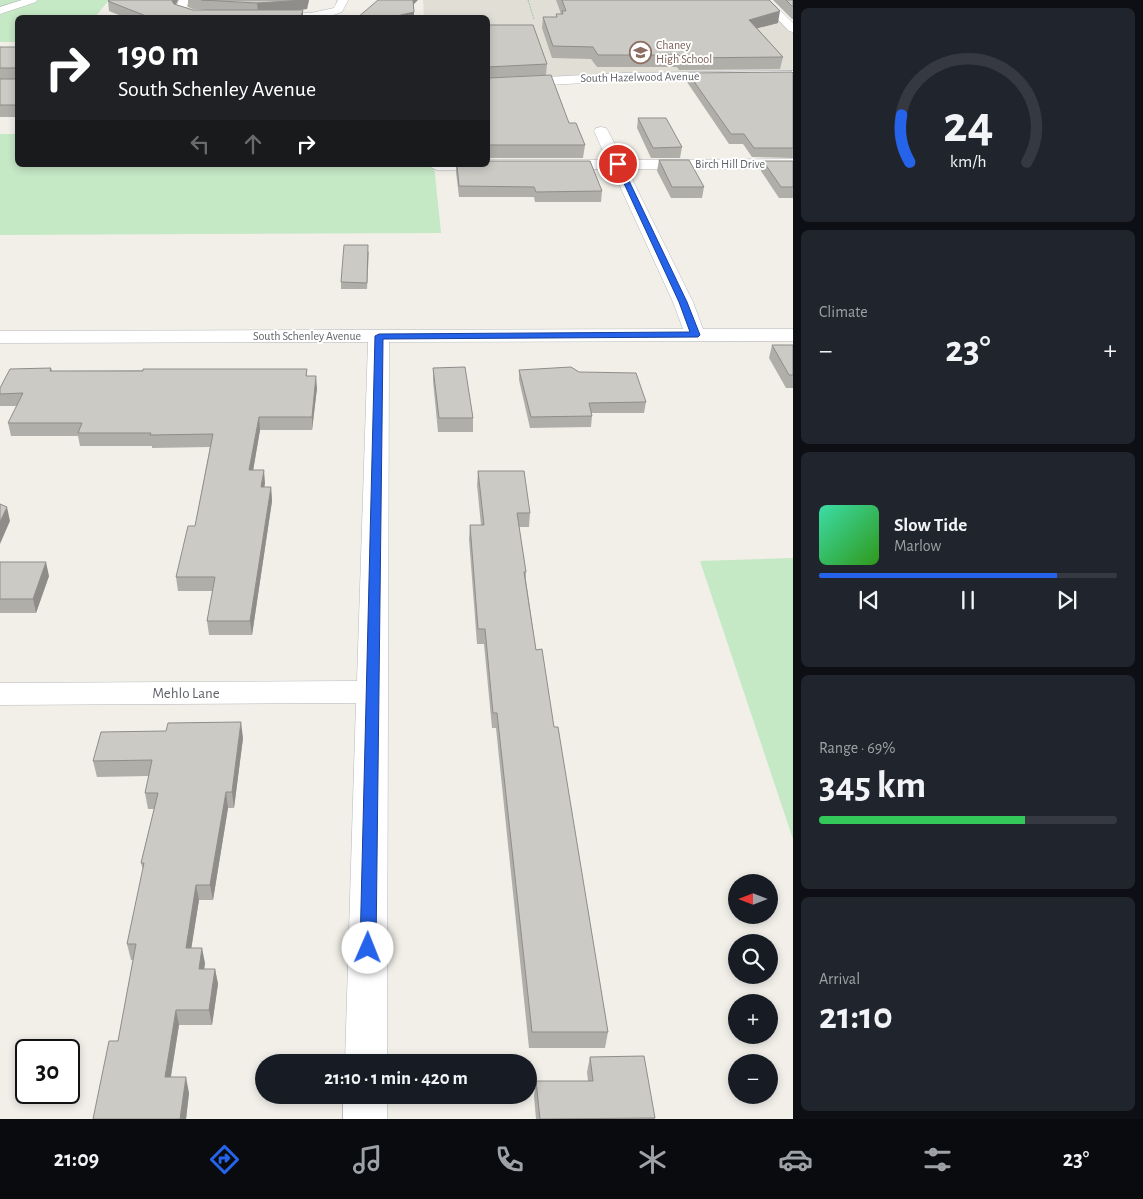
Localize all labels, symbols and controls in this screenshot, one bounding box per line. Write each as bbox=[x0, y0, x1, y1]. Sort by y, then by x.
icon: right bbox=[35, 35, 100, 100]
text: 190 m bbox=[118, 37, 199, 72]
place label: Chaney High School bbox=[656, 39, 712, 65]
school or university icon: Chaney High School bbox=[628, 40, 652, 64]
street label: South Hazelwood Avenue bbox=[580, 70, 700, 84]
text: South Schenley Avenue bbox=[118, 78, 316, 100]
text: 24 bbox=[943, 99, 993, 151]
icon: left bbox=[186, 130, 214, 158]
icon: ahead bbox=[239, 130, 267, 158]
icon: right bbox=[292, 130, 320, 158]
pin bbox=[597, 143, 639, 185]
icon: arrive bbox=[604, 150, 632, 178]
text: km/h bbox=[950, 153, 986, 171]
street label: Birch Hill Drive bbox=[695, 158, 765, 170]
text: Climate bbox=[819, 304, 868, 320]
street label: South Schenley Avenue bbox=[253, 330, 361, 343]
text: 23° bbox=[945, 331, 991, 369]
text: − bbox=[819, 337, 832, 365]
text: + bbox=[1104, 337, 1117, 365]
text: Slow Tide bbox=[894, 516, 967, 535]
text: Marlow bbox=[894, 538, 941, 554]
icon: previous bbox=[855, 586, 883, 614]
icon: pause bbox=[954, 586, 982, 614]
icon: next bbox=[1053, 586, 1081, 614]
street label: Mehlo Lane bbox=[152, 686, 220, 701]
text: Range · 69% bbox=[819, 740, 895, 756]
text: 345 km bbox=[819, 767, 926, 805]
north arrow bbox=[728, 874, 778, 924]
map controls bbox=[728, 874, 778, 1104]
position arrow bbox=[341, 921, 393, 973]
button: search bbox=[728, 934, 778, 984]
text: Arrival bbox=[819, 971, 860, 987]
button: + bbox=[728, 994, 778, 1044]
text: 21:10 bbox=[819, 998, 893, 1036]
speed limit sign: 30 bbox=[15, 1039, 80, 1104]
button: − bbox=[728, 1054, 778, 1104]
text: 21:10 · 1 min · 420 m bbox=[324, 1069, 468, 1088]
icon: directions bbox=[207, 1142, 242, 1177]
icon: music bbox=[350, 1142, 385, 1177]
icon: phone bbox=[492, 1142, 527, 1177]
icon: climate bbox=[635, 1142, 670, 1177]
icon: car bbox=[778, 1142, 813, 1177]
icon: filters bbox=[920, 1142, 955, 1177]
text: 21:09 bbox=[54, 1148, 99, 1170]
text: 23° bbox=[1063, 1148, 1089, 1170]

